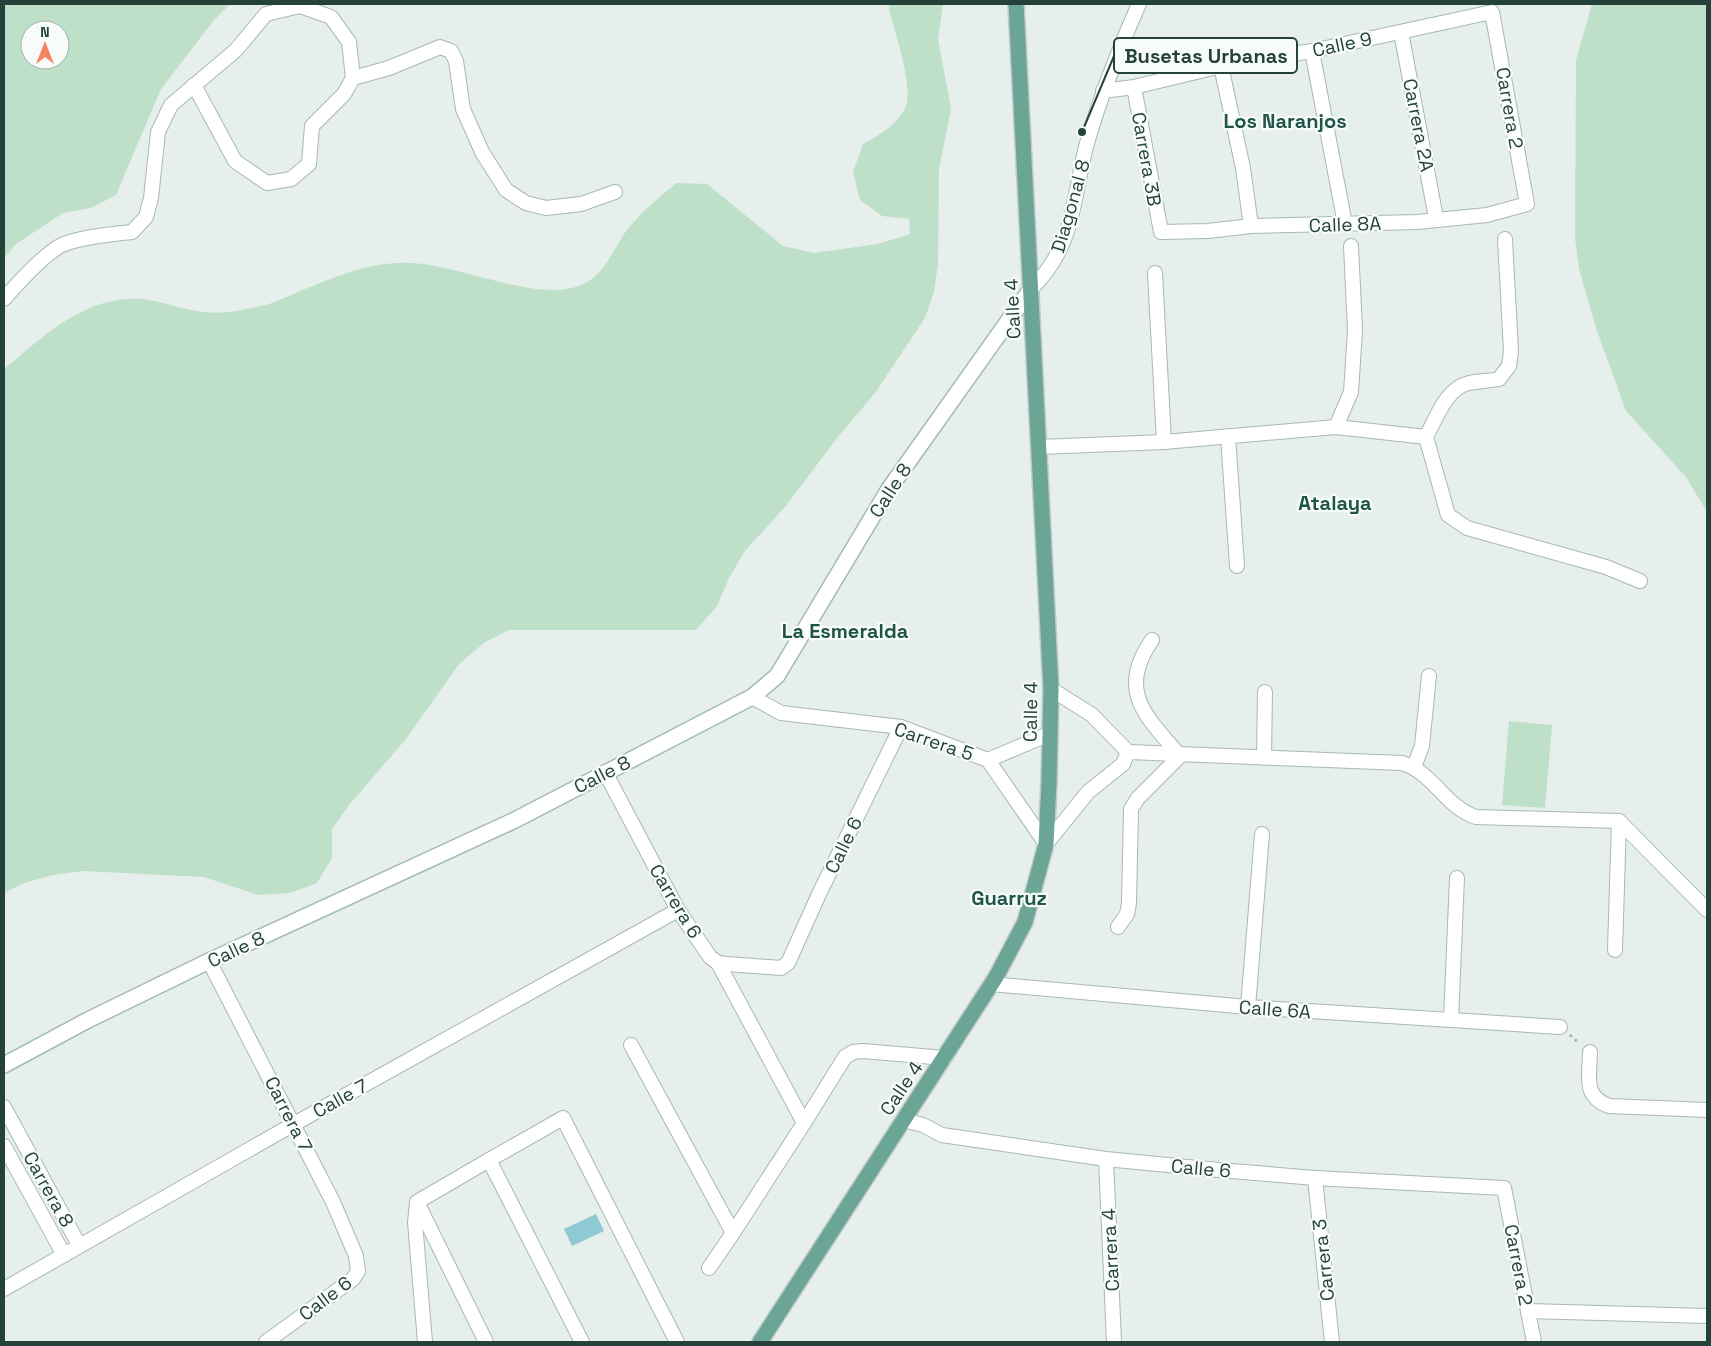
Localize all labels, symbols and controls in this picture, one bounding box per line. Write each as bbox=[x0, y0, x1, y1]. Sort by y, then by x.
north arrow bbox=[20, 20, 70, 70]
text: N bbox=[40, 23, 50, 41]
street label: Calle 9 bbox=[1310, 26, 1374, 63]
callout: Busetas Urbanas bbox=[1114, 38, 1297, 73]
text: Busetas Urbanas bbox=[1124, 43, 1288, 69]
street label: Carrera 2 bbox=[1490, 65, 1529, 151]
street label: Carrera 2A bbox=[1397, 76, 1440, 174]
district label: Los Naranjos bbox=[1223, 108, 1347, 134]
street label: Carrera 3B bbox=[1126, 110, 1167, 208]
street label: Diagonal 8 bbox=[1045, 157, 1096, 256]
street label: Calle 8A bbox=[1308, 211, 1382, 238]
street label: Calle 4 bbox=[998, 278, 1027, 340]
street label: Calle 8 bbox=[863, 458, 917, 522]
district label: Atalaya bbox=[1298, 490, 1372, 516]
district label: La Esmeralda bbox=[782, 618, 909, 644]
street label: Calle 4 bbox=[1017, 681, 1044, 742]
street label: Carrera 5 bbox=[891, 716, 977, 767]
street label: Calle 8 bbox=[570, 750, 635, 799]
street label: Calle 6 bbox=[819, 813, 868, 878]
street label: Carrera 6 bbox=[644, 859, 708, 943]
district label: Guarruz bbox=[971, 885, 1047, 911]
street label: Calle 8 bbox=[204, 925, 269, 974]
street label: Calle 6A bbox=[1238, 995, 1312, 1024]
street label: Calle 4 bbox=[874, 1056, 929, 1120]
street label: Carrera 7 bbox=[259, 1072, 318, 1157]
street label: Calle 7 bbox=[308, 1073, 372, 1124]
street label: Carrera 8 bbox=[18, 1147, 80, 1232]
street label: Calle 6 bbox=[1170, 1153, 1232, 1184]
street label: Carrera 4 bbox=[1096, 1208, 1125, 1292]
street label: Carrera 3 bbox=[1307, 1218, 1340, 1302]
street label: Carrera 2 bbox=[1498, 1222, 1539, 1308]
street label: Calle 6 bbox=[294, 1270, 357, 1326]

